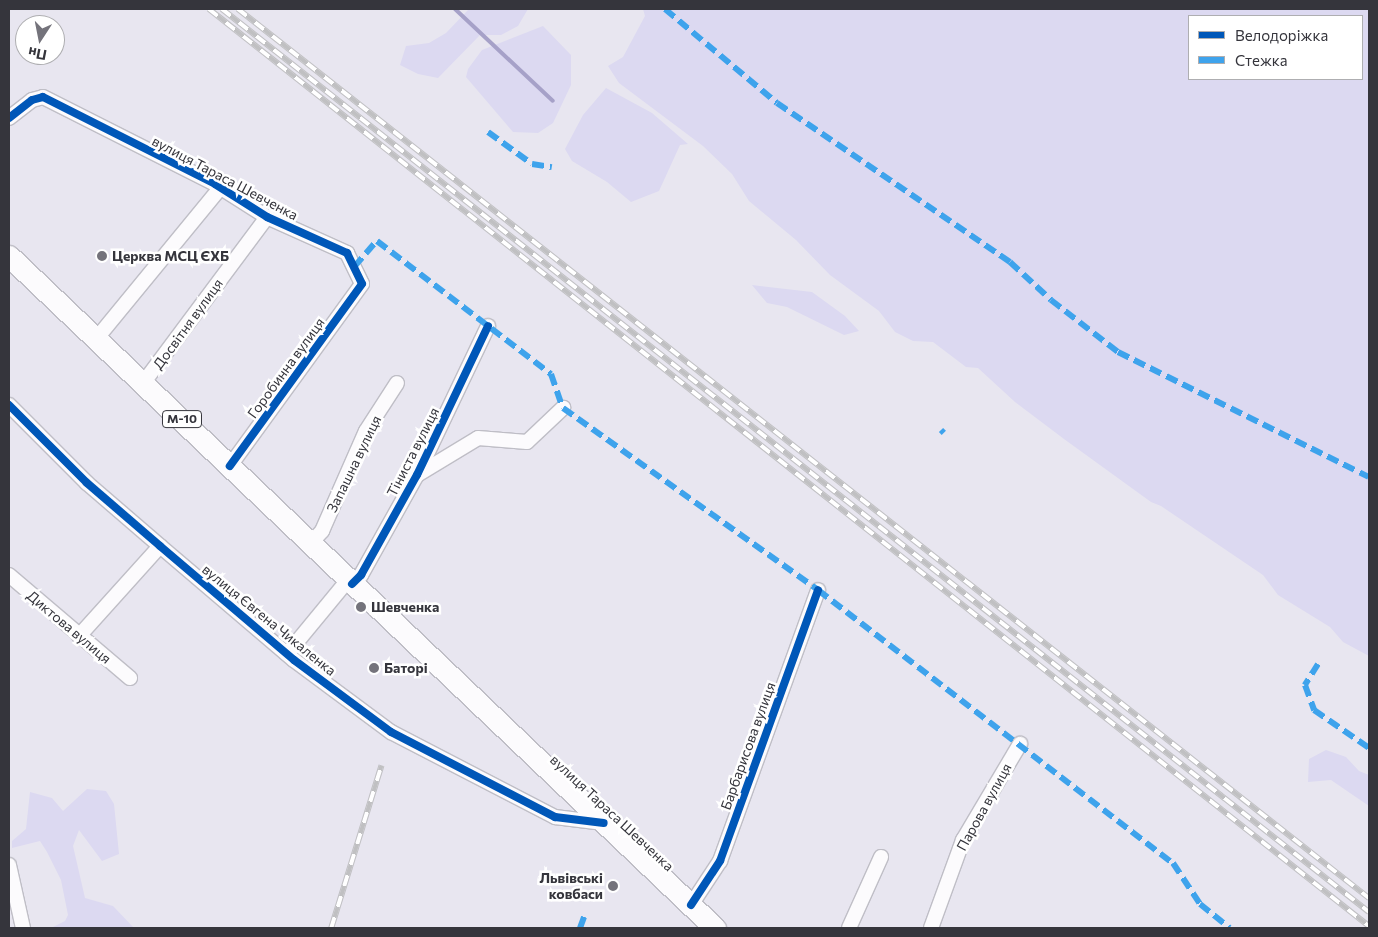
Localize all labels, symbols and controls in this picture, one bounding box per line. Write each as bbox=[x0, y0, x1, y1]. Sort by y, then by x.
north arrow bbox=[15, 15, 65, 65]
legend bbox=[1188, 15, 1363, 80]
text: Велодоріжка bbox=[1235, 26, 1328, 44]
text: Пн bbox=[27, 44, 48, 64]
text: Стежка bbox=[1235, 51, 1288, 69]
street label: вулиця Тараса Шевченка bbox=[149, 132, 301, 224]
place label: Церква МСЦ ЄХБ bbox=[112, 248, 229, 264]
marker: Церква МСЦ ЄХБ bbox=[96, 250, 108, 262]
street label: Досвітня вулиця bbox=[150, 276, 226, 372]
street label: Горобинна вулиця bbox=[244, 315, 328, 421]
street label: Тіниста вулиця bbox=[383, 405, 443, 499]
road number: М-10 bbox=[161, 409, 203, 428]
street label: Запашна вулиця bbox=[323, 413, 385, 515]
street label: вулиця Євгена Чикаленка bbox=[199, 561, 339, 679]
street label: Диктова вулиця bbox=[24, 587, 114, 667]
place label: Шевченка bbox=[371, 599, 439, 615]
marker: Шевченка bbox=[355, 601, 367, 613]
place label: Баторі bbox=[384, 660, 428, 676]
marker: Баторі bbox=[368, 662, 380, 674]
street label: Барбарисова вулиця bbox=[717, 680, 779, 812]
street label: вулиця Тараса Шевченка bbox=[547, 751, 677, 875]
street label: Парова вулиця bbox=[953, 760, 1015, 854]
place label: Львівські ковбаси bbox=[539, 870, 603, 902]
marker: Львівські ковбаси bbox=[607, 880, 619, 892]

